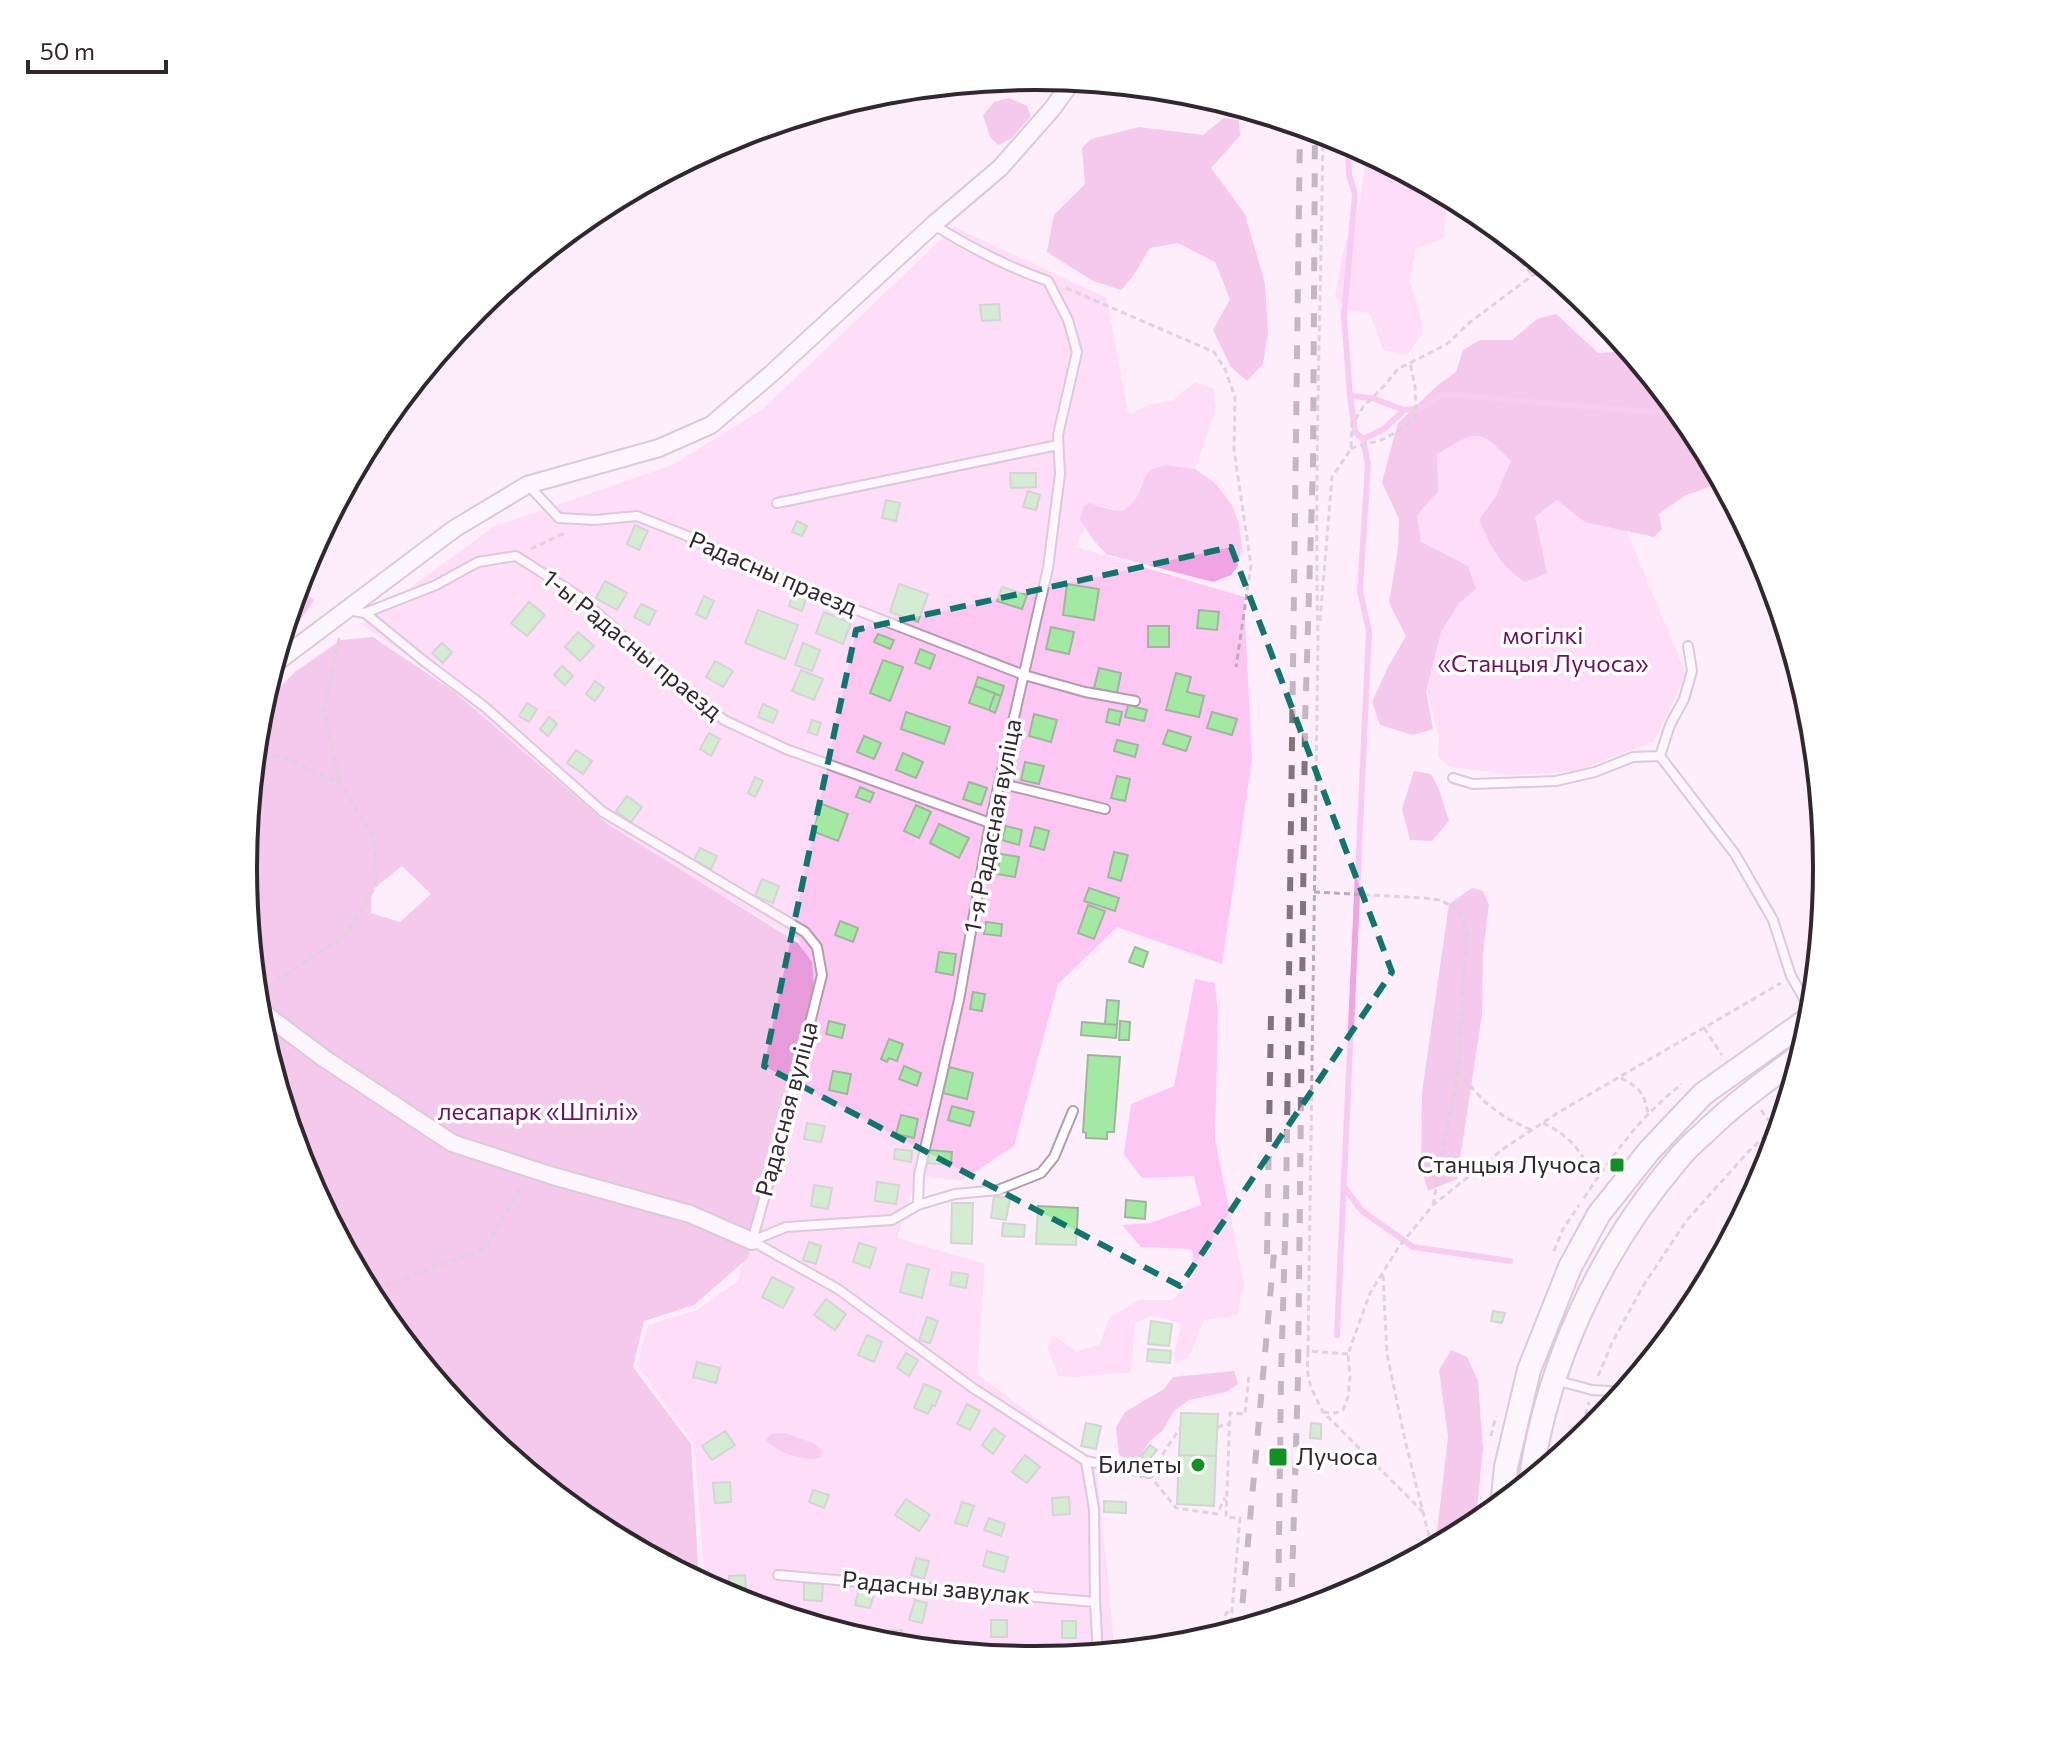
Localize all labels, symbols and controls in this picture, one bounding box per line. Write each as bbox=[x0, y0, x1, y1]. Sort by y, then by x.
scale bar bbox=[28, 24, 166, 74]
text: 50 m bbox=[40, 36, 95, 65]
street label: Радасны праезд bbox=[685, 524, 862, 621]
street label: 1-ы Радасны праезд bbox=[537, 563, 728, 725]
park label: могілкі «Станцыя Лучоса» bbox=[1437, 620, 1649, 677]
street label: 1-я Радасная вуліца bbox=[957, 716, 1027, 935]
street label: Радасная вуліца bbox=[748, 1018, 823, 1199]
park label: лесапарк «Шпілі» bbox=[438, 1096, 638, 1125]
place label: Станцыя Лучоса bbox=[1417, 1149, 1601, 1178]
marker: Станцыя Лучоса bbox=[1608, 1156, 1626, 1174]
place label: Лучоса bbox=[1296, 1441, 1378, 1470]
marker: Лучоса bbox=[1267, 1446, 1289, 1468]
place label: Билеты bbox=[1098, 1449, 1182, 1478]
marker: Билеты bbox=[1189, 1456, 1207, 1474]
street label: Радасны завулак bbox=[841, 1564, 1032, 1609]

